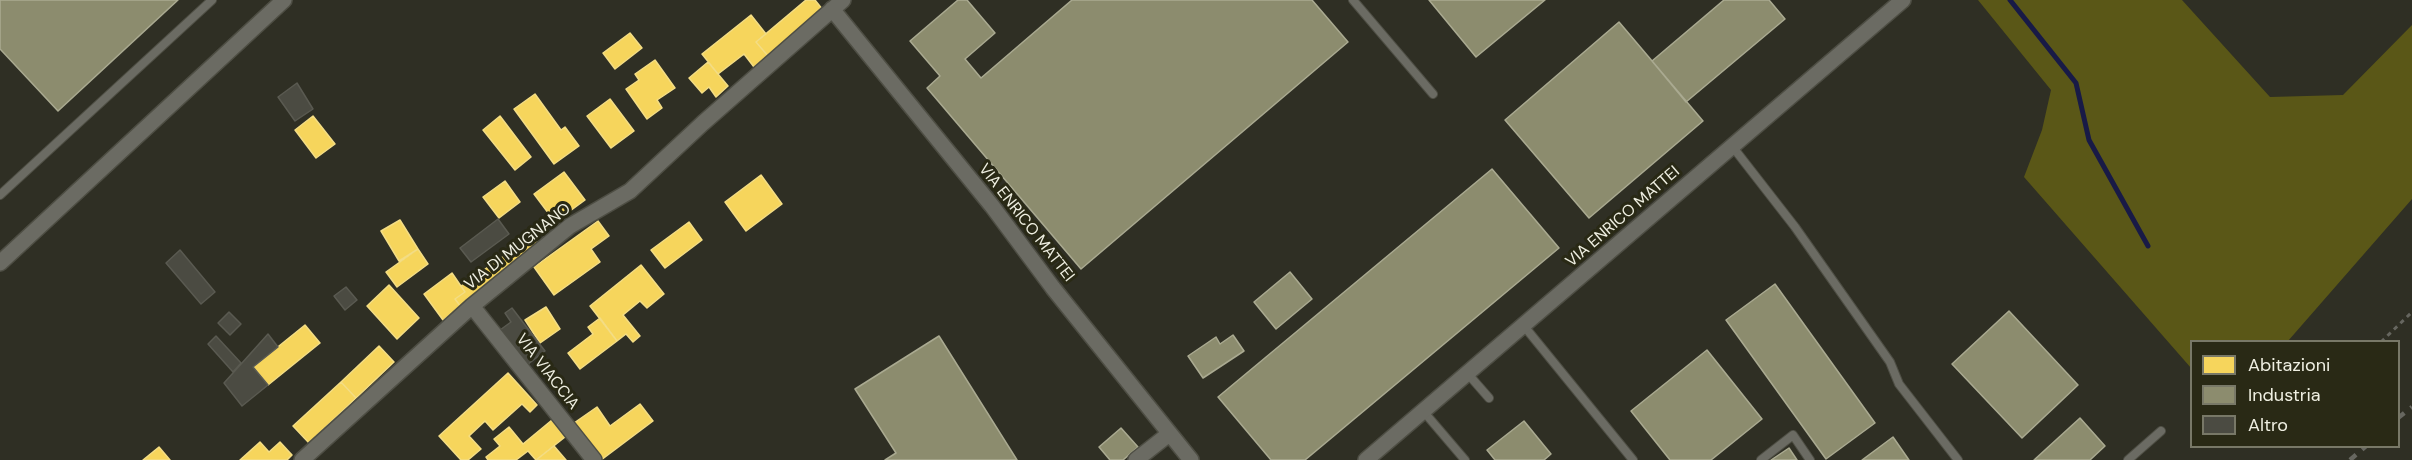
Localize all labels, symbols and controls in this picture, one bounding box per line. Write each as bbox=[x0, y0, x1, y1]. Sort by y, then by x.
street label: VIA ENRICO MATTEI bbox=[974, 160, 1078, 286]
street label: VIA ENRICO MATTEI bbox=[1562, 162, 1684, 272]
street label: VIA DI MUGNANO bbox=[461, 200, 575, 294]
street label: VIA VIACCIA bbox=[511, 330, 583, 414]
legend bbox=[2190, 340, 2400, 448]
text: Abitazioni bbox=[2248, 353, 2330, 377]
text: Industria bbox=[2248, 383, 2321, 407]
text: Altro bbox=[2248, 413, 2288, 437]

